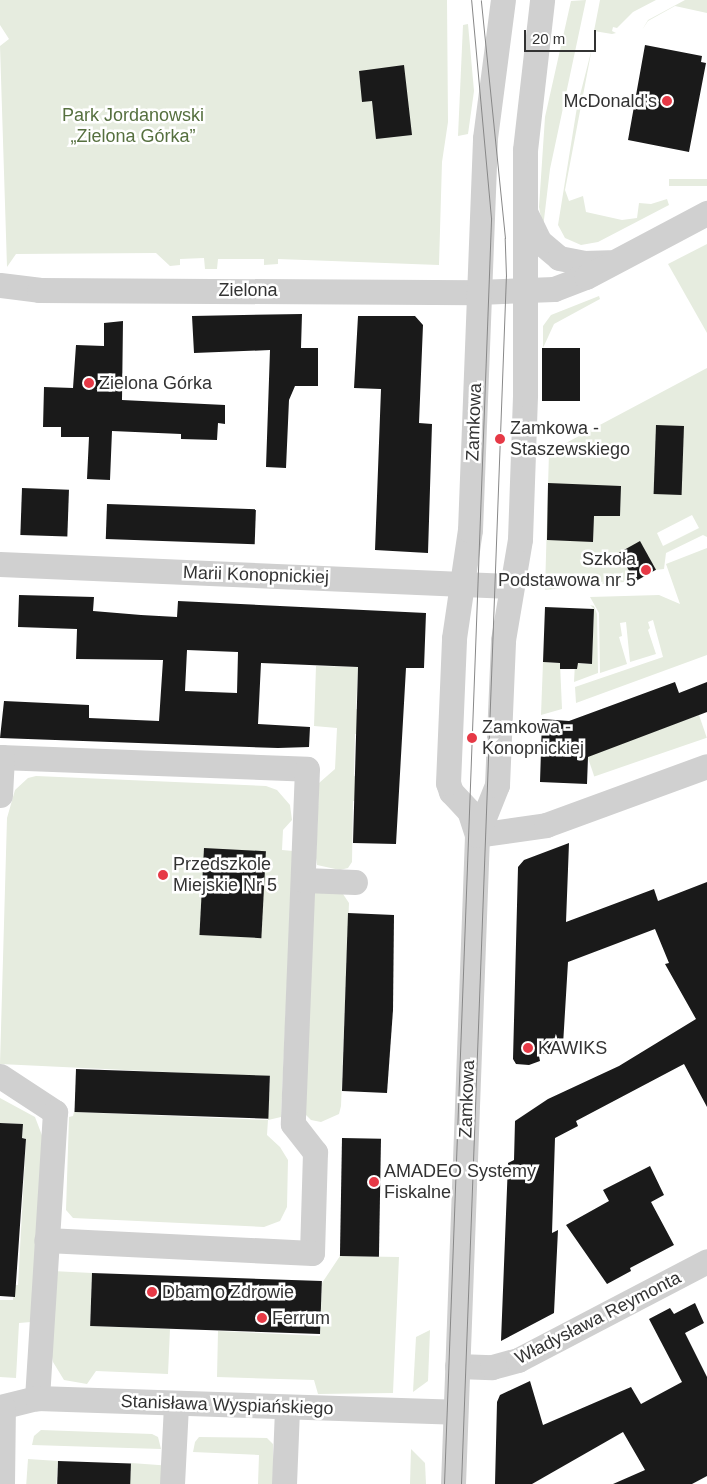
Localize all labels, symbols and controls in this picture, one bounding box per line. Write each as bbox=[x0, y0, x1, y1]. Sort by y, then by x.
scale bar bbox=[527, 20, 600, 52]
text: 20 m bbox=[532, 30, 565, 47]
place label: McDonald's bbox=[564, 90, 657, 112]
marker: McDonald's bbox=[661, 95, 673, 107]
park label: Park Jordanowski „Zielona Górka” bbox=[62, 105, 204, 148]
street label: Zielona bbox=[218, 279, 278, 301]
place label: Zielona Górka bbox=[99, 372, 212, 394]
marker: Zielona Górka bbox=[83, 377, 95, 389]
street label: Zamkowa bbox=[462, 383, 486, 461]
place label: Zamkowa - Staszewskiego bbox=[510, 418, 630, 460]
marker: Zamkowa - Staszewskiego bbox=[494, 433, 506, 445]
place label: Szkoła Podstawowa nr 5 bbox=[498, 549, 636, 592]
street label: Marii Konopnickiej bbox=[183, 562, 329, 588]
marker: Szkoła Podstawowa nr 5 bbox=[640, 564, 652, 576]
place label: Zamkowa - Konopnickiej bbox=[482, 717, 584, 760]
marker: Zamkowa - Konopnickiej bbox=[466, 732, 478, 744]
place label: Przedszkole Miejskie Nr 5 bbox=[173, 854, 277, 896]
marker: Przedszkole Miejskie Nr 5 bbox=[157, 869, 169, 881]
place label: KAWIKS bbox=[538, 1037, 607, 1059]
marker: KAWIKS bbox=[522, 1042, 534, 1054]
street label: Zamkowa bbox=[455, 1060, 479, 1138]
place label: AMADEO Systemy Fiskalne bbox=[384, 1161, 536, 1204]
marker: AMADEO Systemy Fiskalne bbox=[368, 1176, 380, 1188]
street label: Władysława Reymonta bbox=[512, 1267, 684, 1369]
place label: Dbam o Zdrowie bbox=[162, 1281, 294, 1303]
marker: Dbam o Zdrowie bbox=[146, 1286, 158, 1298]
place label: Ferrum bbox=[272, 1307, 330, 1329]
marker: Ferrum bbox=[256, 1312, 268, 1324]
street label: Stanisława Wyspiańskiego bbox=[120, 1390, 334, 1420]

